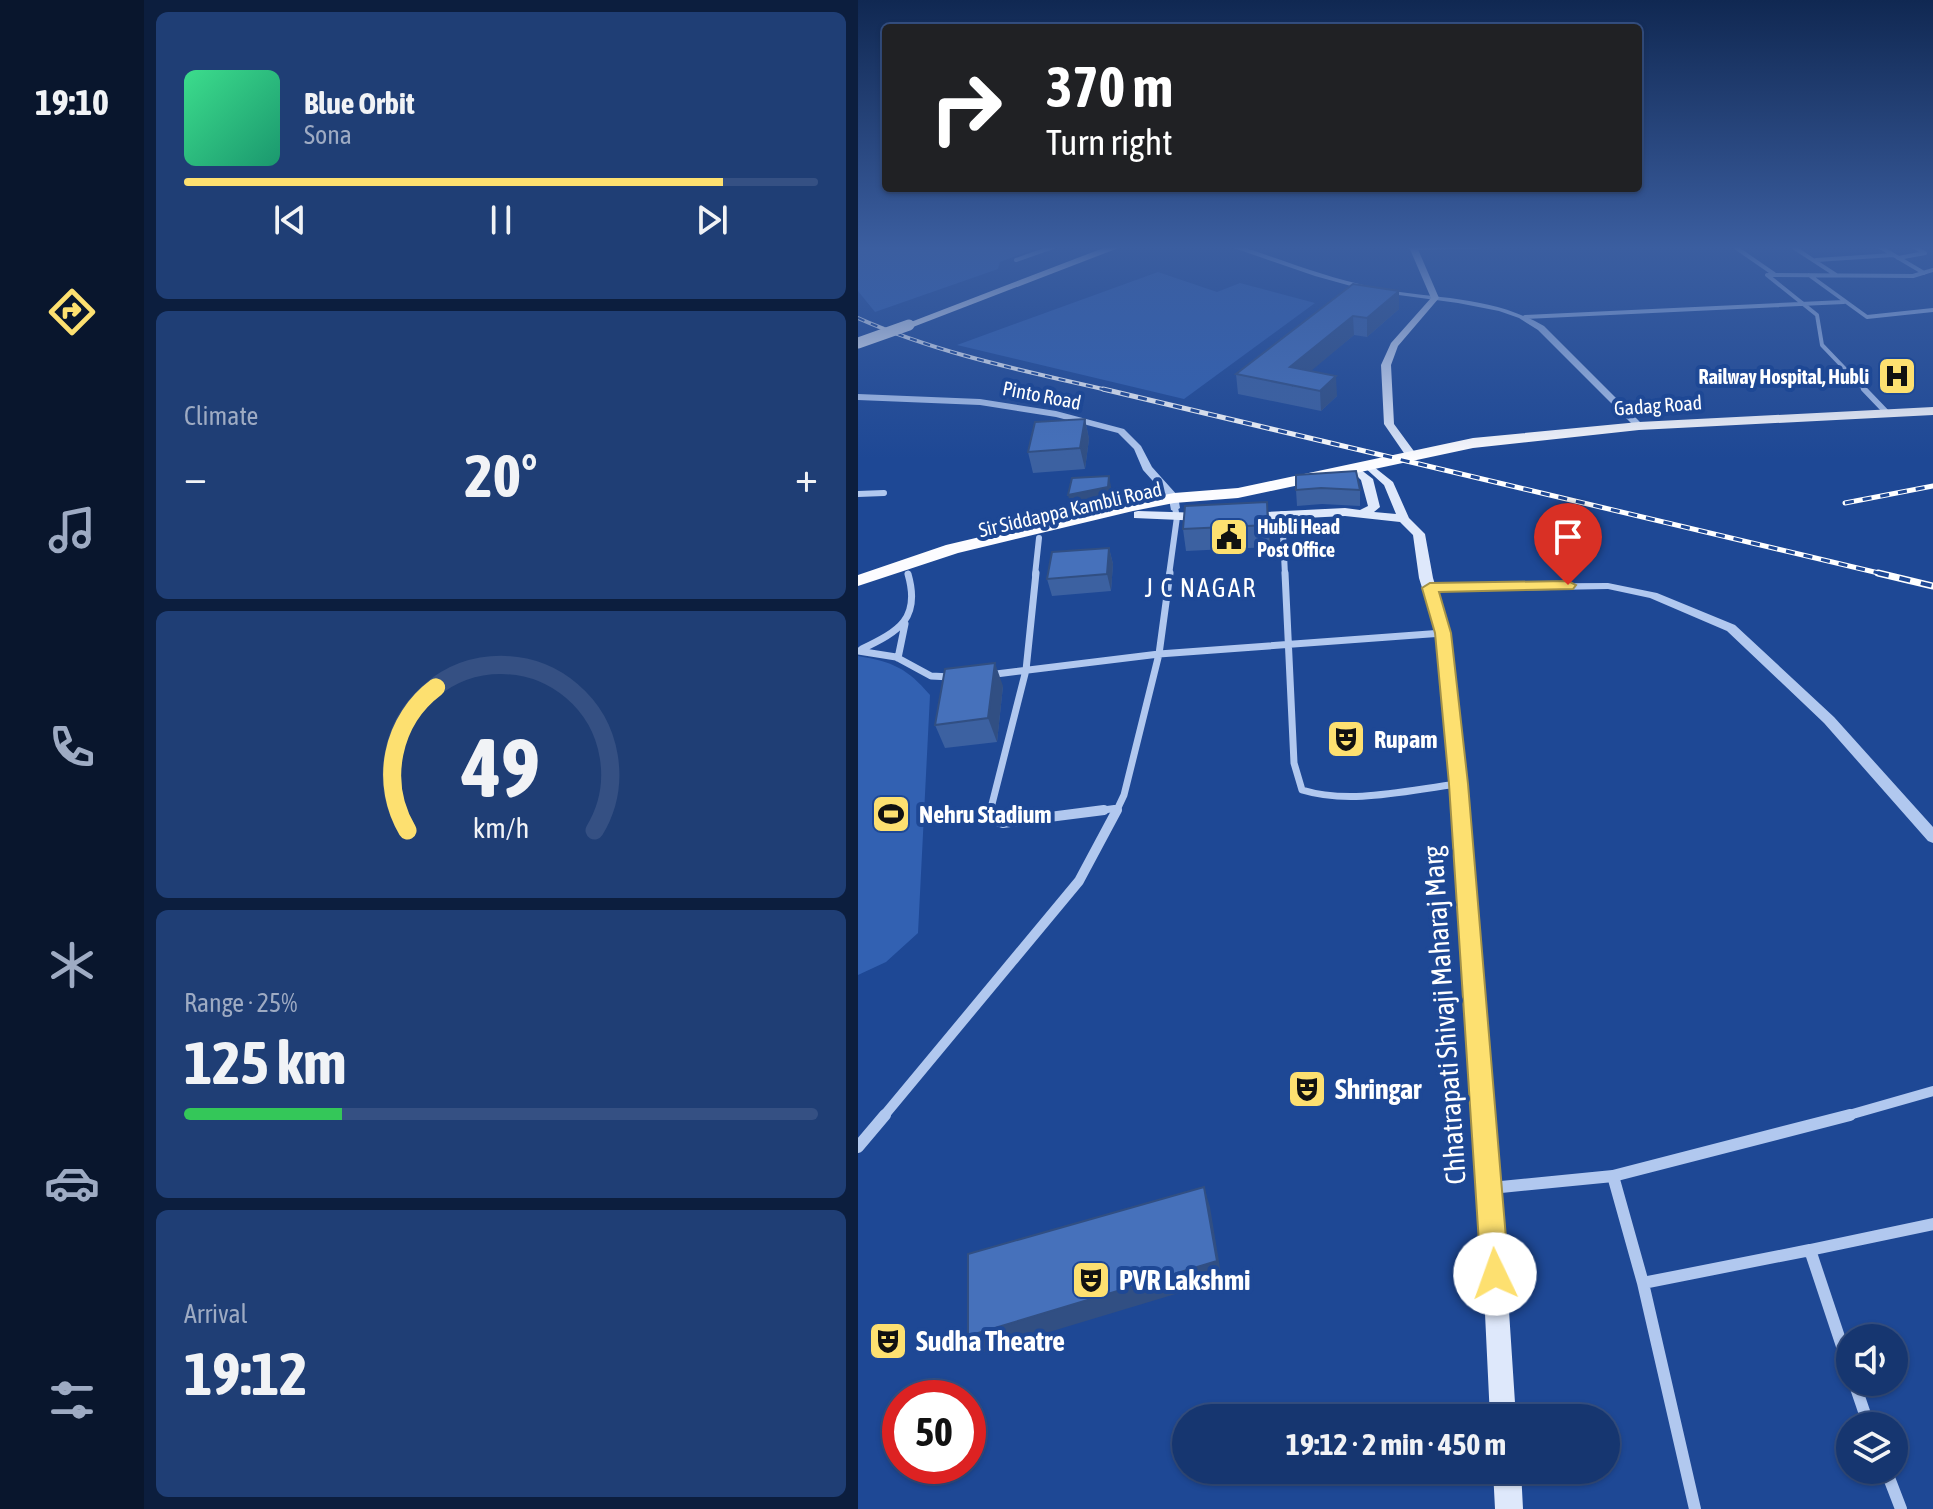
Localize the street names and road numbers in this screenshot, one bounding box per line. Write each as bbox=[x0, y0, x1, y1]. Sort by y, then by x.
street label: Pinto Road bbox=[1001, 376, 1083, 414]
street label: Gadag Road bbox=[1613, 390, 1703, 420]
street label: Sir Siddappa Kambli Road bbox=[976, 477, 1164, 541]
street label: Chhatrapati Shivaji Maharaj Marg bbox=[1416, 845, 1472, 1185]

